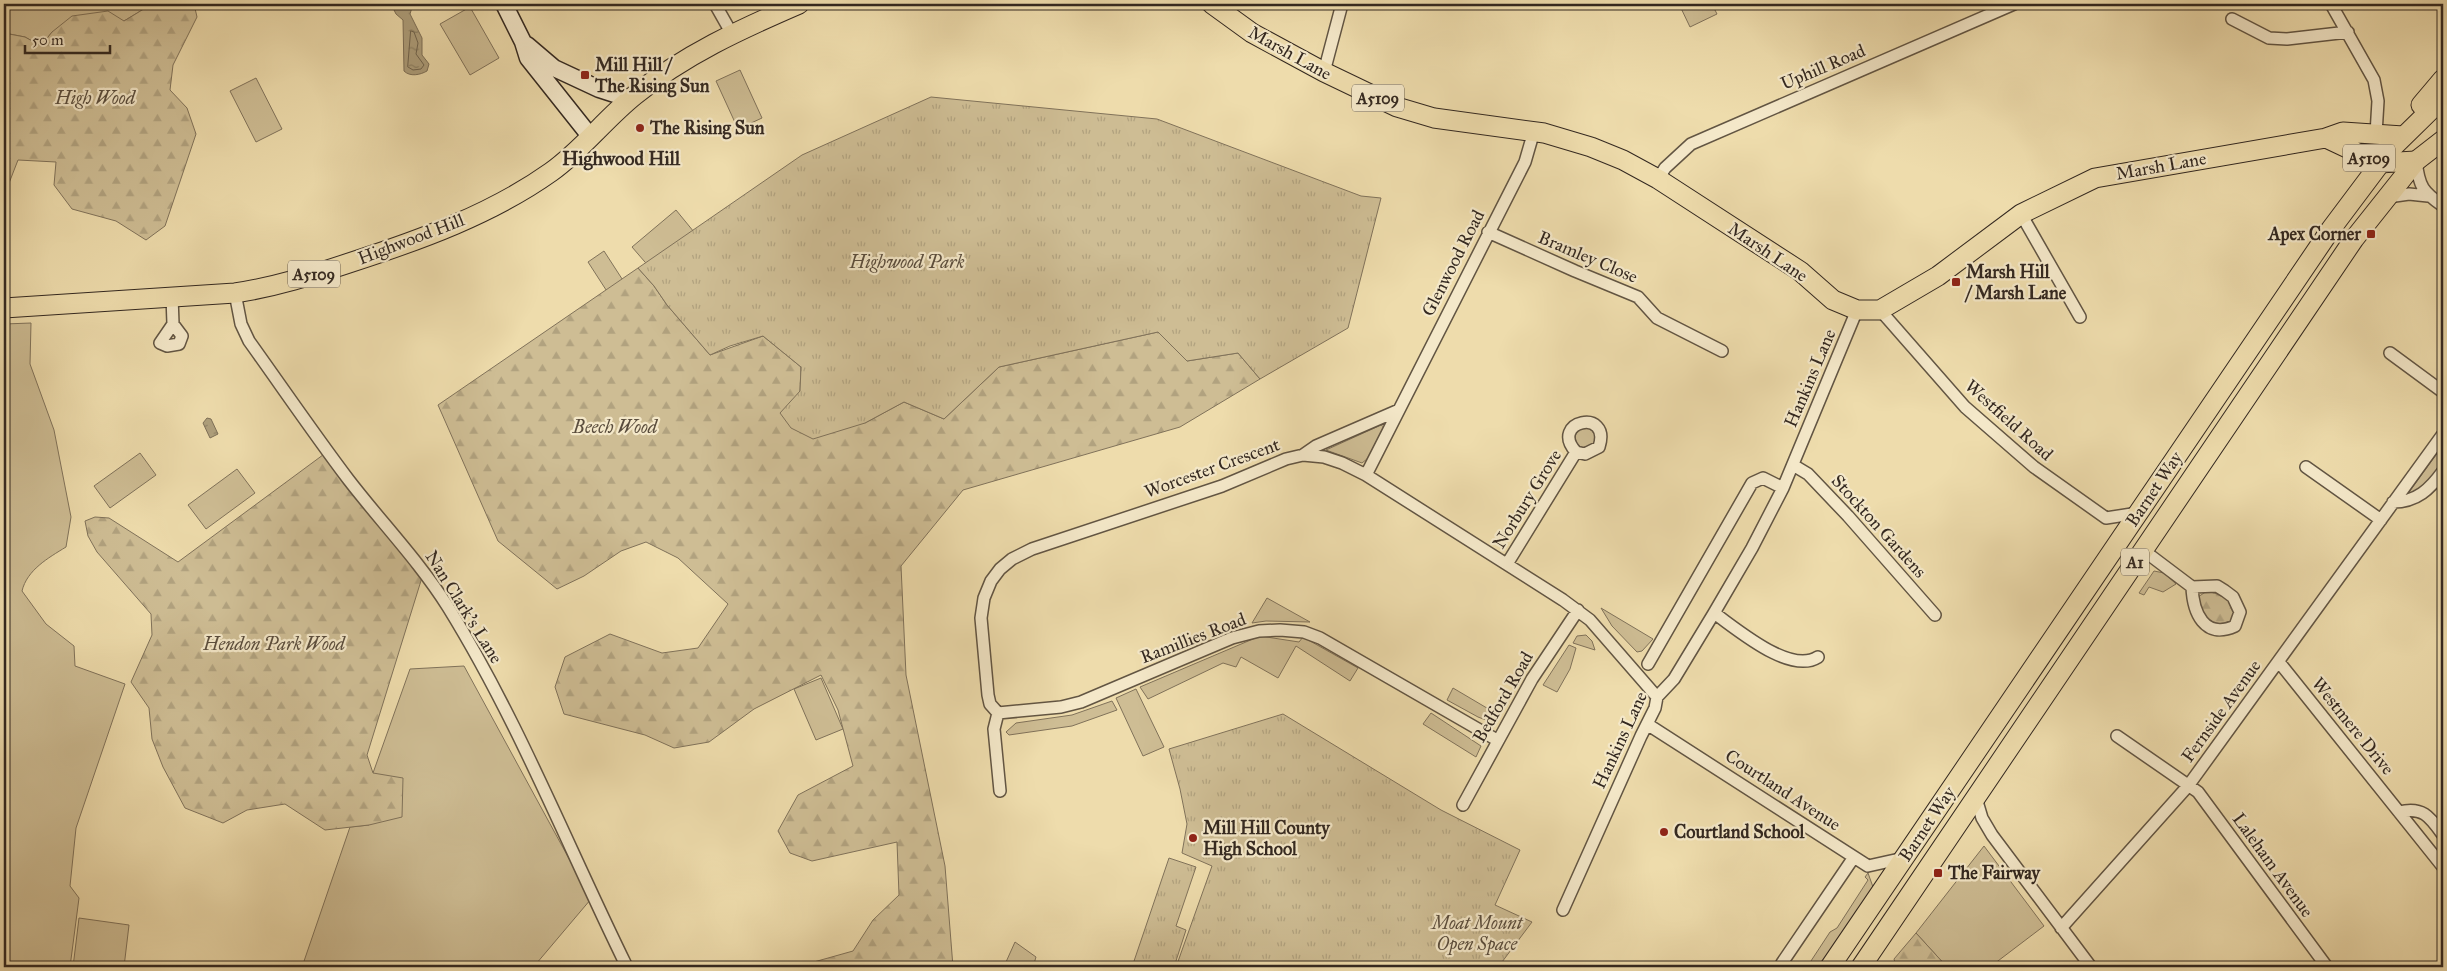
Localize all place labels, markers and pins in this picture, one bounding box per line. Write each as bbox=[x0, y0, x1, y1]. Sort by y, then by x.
place label: Mill Hill / The Rising Sun bbox=[594, 54, 710, 98]
marker: Mill Hill / The Rising Sun bbox=[579, 69, 591, 81]
place label: The Rising Sun bbox=[649, 117, 765, 140]
marker: The Rising Sun bbox=[634, 122, 646, 134]
place label: Apex Corner bbox=[2267, 223, 2362, 246]
marker: Apex Corner bbox=[2365, 228, 2377, 240]
place label: Marsh Hill / Marsh Lane bbox=[1964, 261, 2067, 304]
marker: Marsh Hill / Marsh Lane bbox=[1950, 276, 1962, 288]
place label: Mill Hill County High School bbox=[1203, 817, 1331, 861]
place label: Courtland School bbox=[1674, 821, 1806, 843]
marker: Courtland School bbox=[1658, 826, 1670, 838]
marker: Mill Hill County High School bbox=[1187, 832, 1199, 844]
place label: The Fairway bbox=[1947, 862, 2042, 885]
marker: The Fairway bbox=[1932, 867, 1944, 879]

